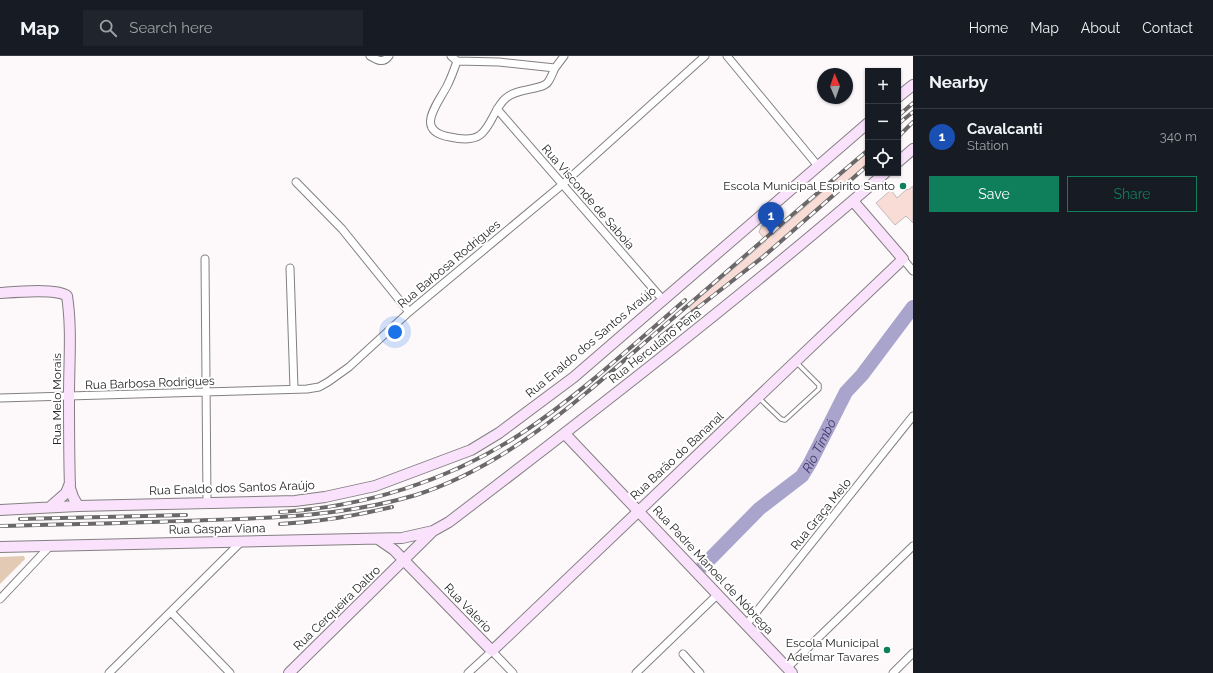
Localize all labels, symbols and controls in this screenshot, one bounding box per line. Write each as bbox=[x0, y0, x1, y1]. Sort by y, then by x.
search box bbox=[83, 10, 363, 46]
text: Map bbox=[20, 17, 59, 39]
icon: search bbox=[97, 17, 119, 39]
text: Search here bbox=[129, 19, 213, 37]
text: Home bbox=[969, 20, 1008, 36]
text: Map bbox=[1030, 20, 1059, 36]
text: About bbox=[1081, 20, 1120, 36]
text: Contact bbox=[1142, 20, 1193, 36]
north arrow bbox=[817, 68, 853, 104]
map controls bbox=[865, 68, 901, 176]
button: + bbox=[865, 68, 901, 104]
text: Nearby bbox=[929, 72, 988, 92]
button: − bbox=[865, 104, 901, 140]
text: Cavalcanti bbox=[967, 120, 1043, 138]
text: 1 bbox=[939, 129, 945, 144]
text: 340 m bbox=[1160, 129, 1197, 144]
text: Station bbox=[967, 138, 1009, 153]
button: locate bbox=[865, 140, 901, 176]
street label: Rua Visconde de Saboia bbox=[539, 142, 637, 252]
button: Save bbox=[929, 176, 1059, 212]
button: Share bbox=[1067, 176, 1197, 212]
place label: Escola Municipal Espirito Santo bbox=[723, 179, 895, 193]
marker: Escola Municipal Espirito Santo bbox=[898, 181, 908, 191]
pin: 1 bbox=[758, 202, 784, 235]
street label: Rua Barbosa Rodrigues bbox=[395, 217, 503, 311]
street label: Rua Enaldo dos Santos Araújo bbox=[523, 283, 659, 401]
street label: Rua Herculano Pena bbox=[606, 306, 704, 386]
your location bbox=[385, 322, 405, 342]
street label: Rua Melo Morais bbox=[50, 353, 64, 445]
street label: Rua Barbosa Rodrigues bbox=[85, 374, 215, 392]
street label: Rua Barão do Bananal bbox=[627, 409, 727, 503]
water label: Rio Timbó bbox=[799, 416, 839, 475]
street label: Rua Graça Melo bbox=[788, 475, 854, 553]
street label: Rua Enaldo dos Santos Araújo bbox=[149, 478, 315, 498]
street label: Rua Padre Manoel de Nóbrega bbox=[650, 503, 776, 637]
street label: Rua Gaspar Viana bbox=[168, 521, 266, 537]
street label: Rua Cerqueira Daltro bbox=[291, 563, 383, 653]
street label: Rua Valerio bbox=[441, 581, 495, 635]
place label: Escola Municipal Adelmar Tavares bbox=[786, 636, 880, 664]
marker: Escola Municipal Adelmar Tavares bbox=[882, 645, 892, 655]

